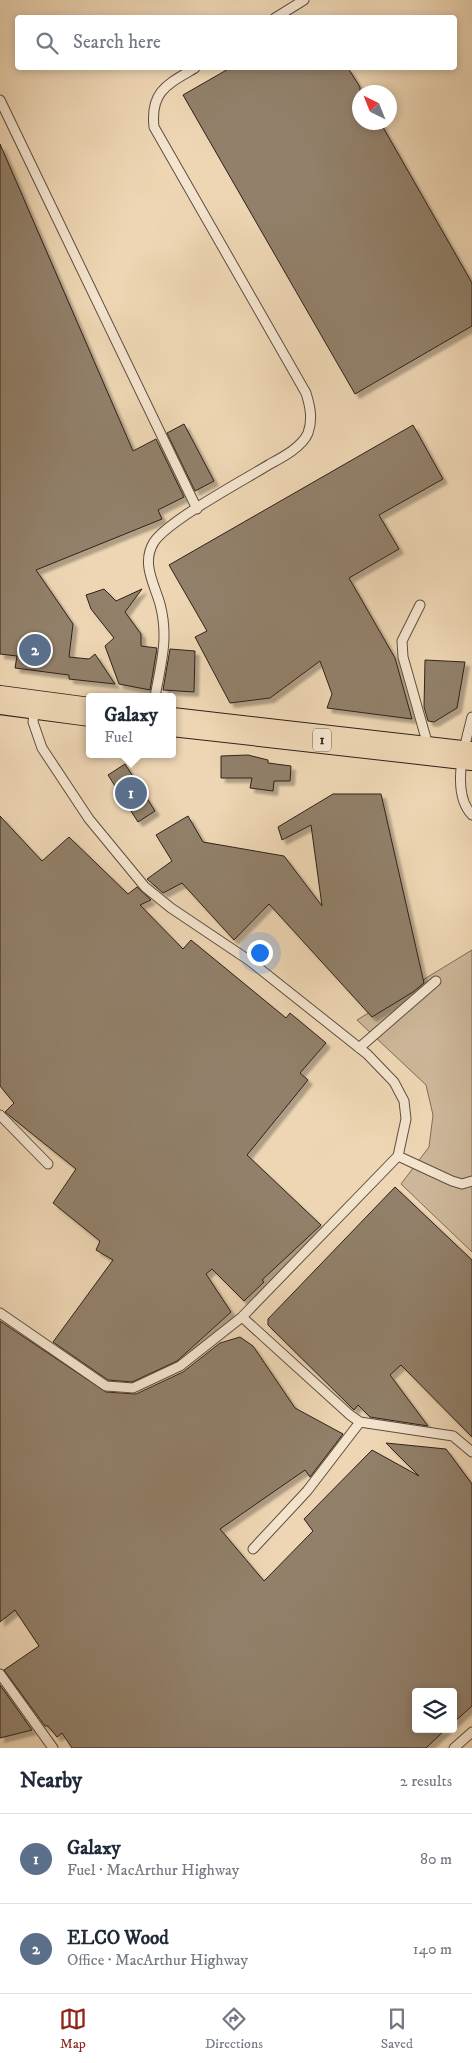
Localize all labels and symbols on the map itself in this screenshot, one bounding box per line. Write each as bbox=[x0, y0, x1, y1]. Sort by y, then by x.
north arrow bbox=[352, 85, 397, 130]
pin: 2 bbox=[19, 631, 51, 669]
road number: 1 bbox=[313, 728, 331, 752]
pin: 1 bbox=[115, 774, 147, 812]
your location bbox=[247, 940, 273, 966]

